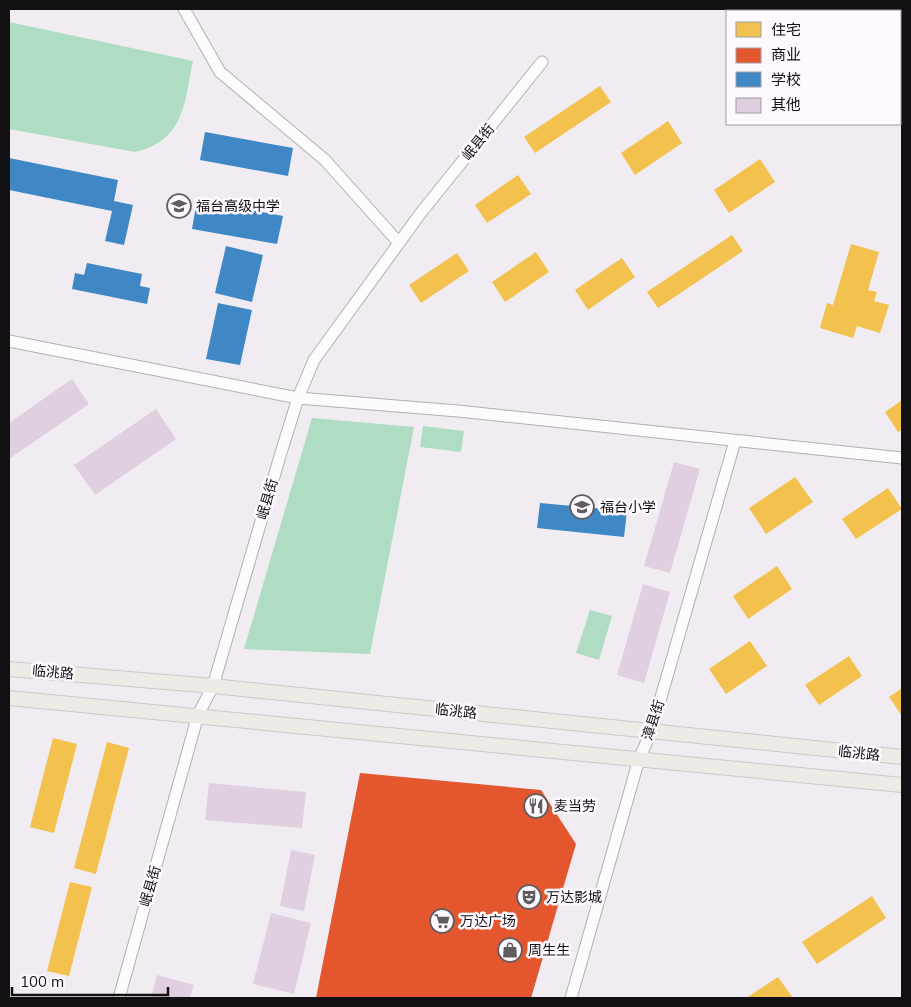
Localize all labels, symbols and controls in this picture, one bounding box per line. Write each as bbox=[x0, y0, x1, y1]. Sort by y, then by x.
legend bbox=[726, 10, 901, 125]
text: 住宅 bbox=[771, 20, 801, 39]
text: 商业 bbox=[771, 45, 801, 64]
text: 学校 bbox=[771, 70, 801, 89]
text: 其他 bbox=[771, 95, 801, 114]
street label: 岷县街 bbox=[458, 120, 498, 164]
school or university icon: 福台高级中学 bbox=[166, 193, 192, 219]
place label: 福台高级中学 bbox=[196, 197, 280, 215]
street label: 岷县街 bbox=[253, 476, 281, 522]
school or university icon: 福台小学 bbox=[569, 494, 595, 520]
place label: 福台小学 bbox=[600, 498, 656, 516]
street label: 临洮路 bbox=[31, 661, 75, 683]
street label: 漳县街 bbox=[638, 697, 668, 743]
street label: 临洮路 bbox=[434, 700, 478, 722]
street label: 临洮路 bbox=[837, 742, 881, 764]
restaurant icon: 麦当劳 bbox=[523, 793, 549, 819]
place label: 麦当劳 bbox=[554, 797, 596, 815]
street label: 岷县街 bbox=[136, 863, 164, 909]
theatre icon: 万达影城 bbox=[516, 884, 542, 910]
place label: 万达影城 bbox=[546, 888, 602, 906]
supermarket icon: 万达广场 bbox=[429, 908, 455, 934]
place label: 万达广场 bbox=[460, 912, 516, 930]
shop icon: 周生生 bbox=[497, 937, 523, 963]
place label: 周生生 bbox=[528, 941, 570, 959]
scale bar bbox=[12, 964, 169, 996]
text: 100 m bbox=[20, 972, 64, 991]

